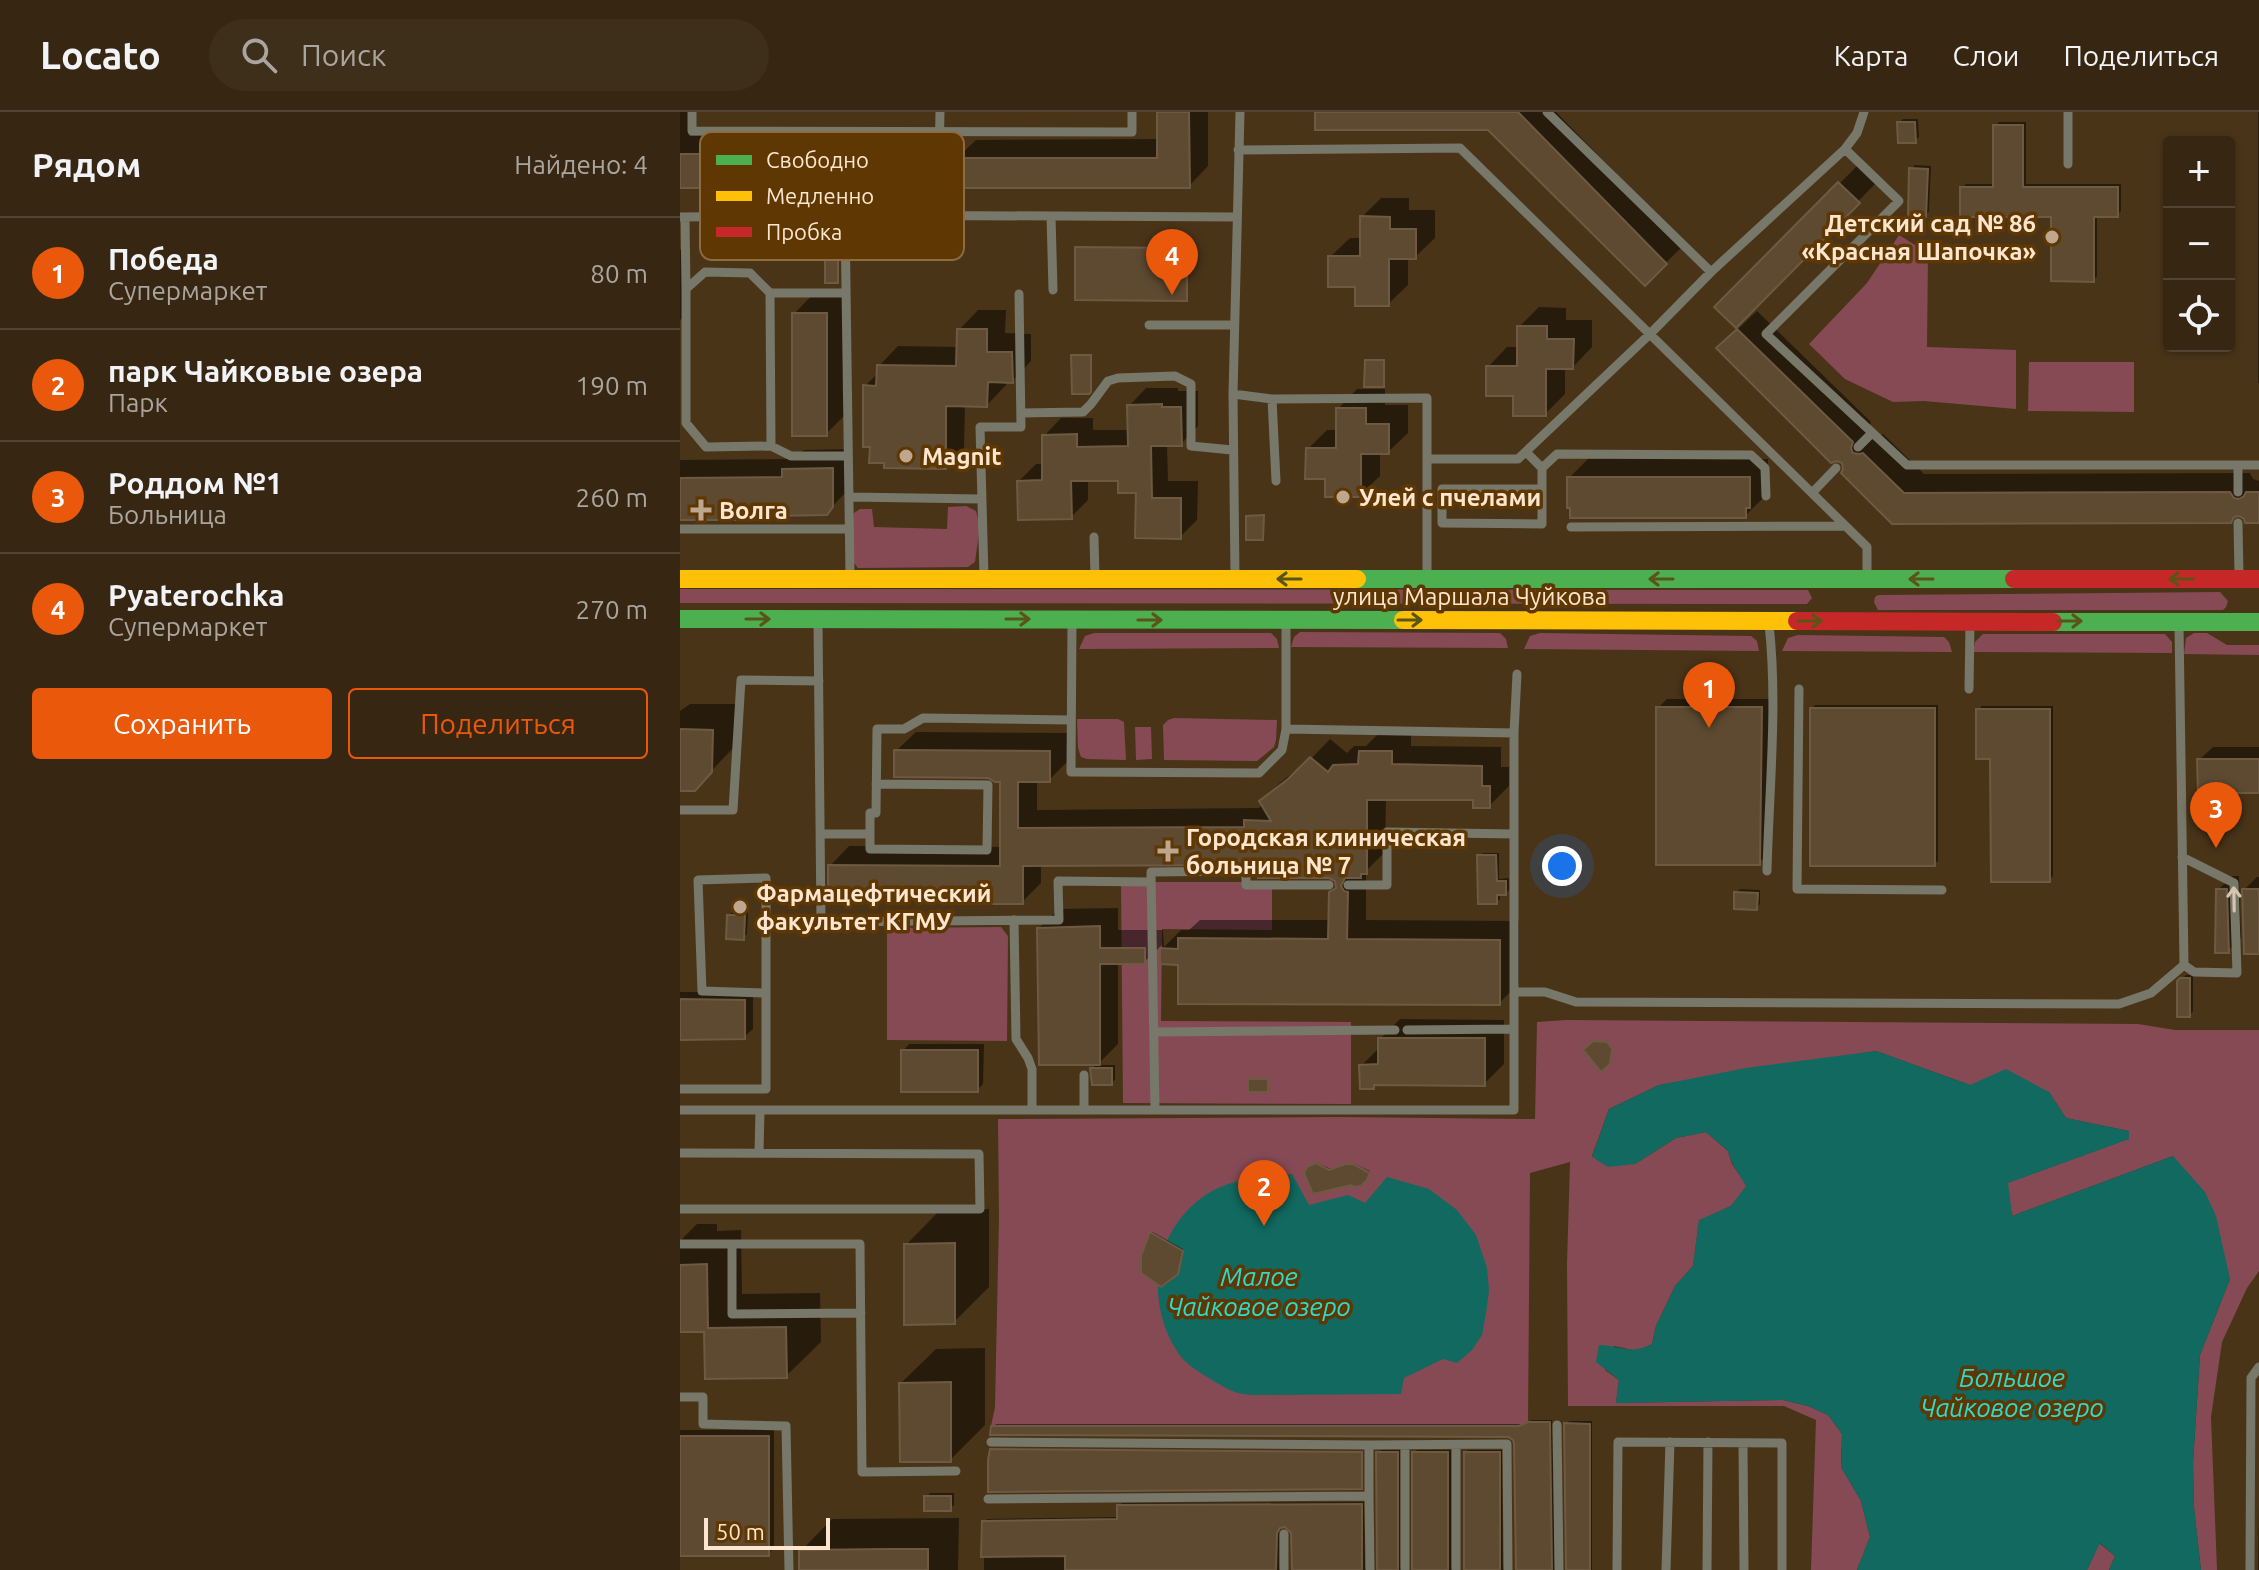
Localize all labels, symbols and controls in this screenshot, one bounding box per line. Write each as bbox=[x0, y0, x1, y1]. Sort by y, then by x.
search box bbox=[209, 19, 769, 91]
icon: search bbox=[237, 33, 281, 77]
text: Locato bbox=[40, 34, 161, 76]
text: Поиск bbox=[301, 38, 386, 72]
text: Карта bbox=[1834, 40, 1908, 71]
text: Слои bbox=[1952, 40, 2019, 71]
text: Поделиться bbox=[2063, 40, 2219, 71]
legend bbox=[700, 132, 964, 260]
map controls bbox=[2163, 136, 2235, 352]
button: + bbox=[2163, 136, 2235, 208]
text: Рядом bbox=[32, 145, 141, 183]
text: Свободно bbox=[766, 147, 869, 172]
text: Найдено: 4 bbox=[514, 150, 648, 179]
text: Медленно bbox=[766, 183, 874, 208]
button: − bbox=[2163, 208, 2235, 280]
place label: Детский сад № 86 «Красная Шапочка» bbox=[1801, 210, 2036, 265]
text: Пробка bbox=[766, 219, 842, 244]
marker: Детский сад № 86 «Красная Шапочка» bbox=[2043, 228, 2061, 246]
pin: 4 bbox=[1146, 229, 1198, 295]
text: Победа bbox=[108, 242, 219, 276]
text: 1 bbox=[51, 259, 65, 288]
text: 80 m bbox=[590, 259, 648, 288]
text: Супермаркет bbox=[108, 276, 267, 305]
button: locate bbox=[2163, 280, 2235, 352]
text: парк Чайковые озера bbox=[108, 354, 423, 388]
text: 2 bbox=[51, 371, 65, 400]
text: 190 m bbox=[576, 371, 648, 400]
text: Парк bbox=[108, 388, 168, 417]
place label: Magnit bbox=[922, 443, 1002, 470]
marker: Magnit bbox=[897, 447, 915, 465]
text: Роддом №1 bbox=[108, 466, 283, 500]
text: 3 bbox=[51, 483, 65, 512]
text: 260 m bbox=[576, 483, 648, 512]
place label: Улей с пчелами bbox=[1359, 484, 1541, 511]
marker: Улей с пчелами bbox=[1334, 488, 1352, 506]
place label: Волга bbox=[719, 497, 788, 524]
marker: Волга bbox=[690, 499, 712, 521]
text: Больница bbox=[108, 500, 227, 529]
one-way arrow bbox=[1276, 571, 1303, 587]
one-way arrow bbox=[1648, 571, 1675, 587]
one-way arrow bbox=[1908, 571, 1935, 587]
one-way arrow bbox=[2168, 571, 2195, 587]
text: Pyaterochka bbox=[108, 578, 285, 612]
street label: улица Маршала Чуйкова bbox=[1333, 583, 1607, 610]
text: 4 bbox=[51, 595, 65, 624]
text: 270 m bbox=[576, 595, 648, 624]
one-way arrow bbox=[744, 611, 771, 627]
one-way arrow bbox=[1004, 611, 1031, 627]
text: Супермаркет bbox=[108, 612, 267, 641]
one-way arrow bbox=[1136, 612, 1163, 627]
one-way arrow bbox=[1396, 612, 1423, 628]
one-way arrow bbox=[1796, 613, 1823, 629]
one-way arrow bbox=[2056, 613, 2083, 629]
pin: 1 bbox=[1683, 662, 1735, 728]
button: Сохранить bbox=[32, 688, 332, 759]
button: Поделиться bbox=[348, 688, 648, 759]
pin: 3 bbox=[2190, 782, 2242, 848]
place label: Городская клиническая больница № 7 bbox=[1186, 824, 1466, 879]
marker: Городская клиническая больница № 7 bbox=[1157, 840, 1179, 862]
your location bbox=[1542, 846, 1582, 886]
place label: Фармацефтический факультет КГМУ bbox=[756, 880, 991, 935]
one-way arrow bbox=[2227, 886, 2242, 913]
marker: Фармацефтический факультет КГМУ bbox=[731, 898, 749, 916]
pin: 2 bbox=[1238, 1160, 1290, 1226]
water label: Малое Чайковое озеро bbox=[1167, 1262, 1351, 1321]
water label: Большое Чайковое озеро bbox=[1920, 1363, 2104, 1422]
scale bar bbox=[704, 1514, 830, 1550]
text: 50 m bbox=[716, 1519, 765, 1544]

